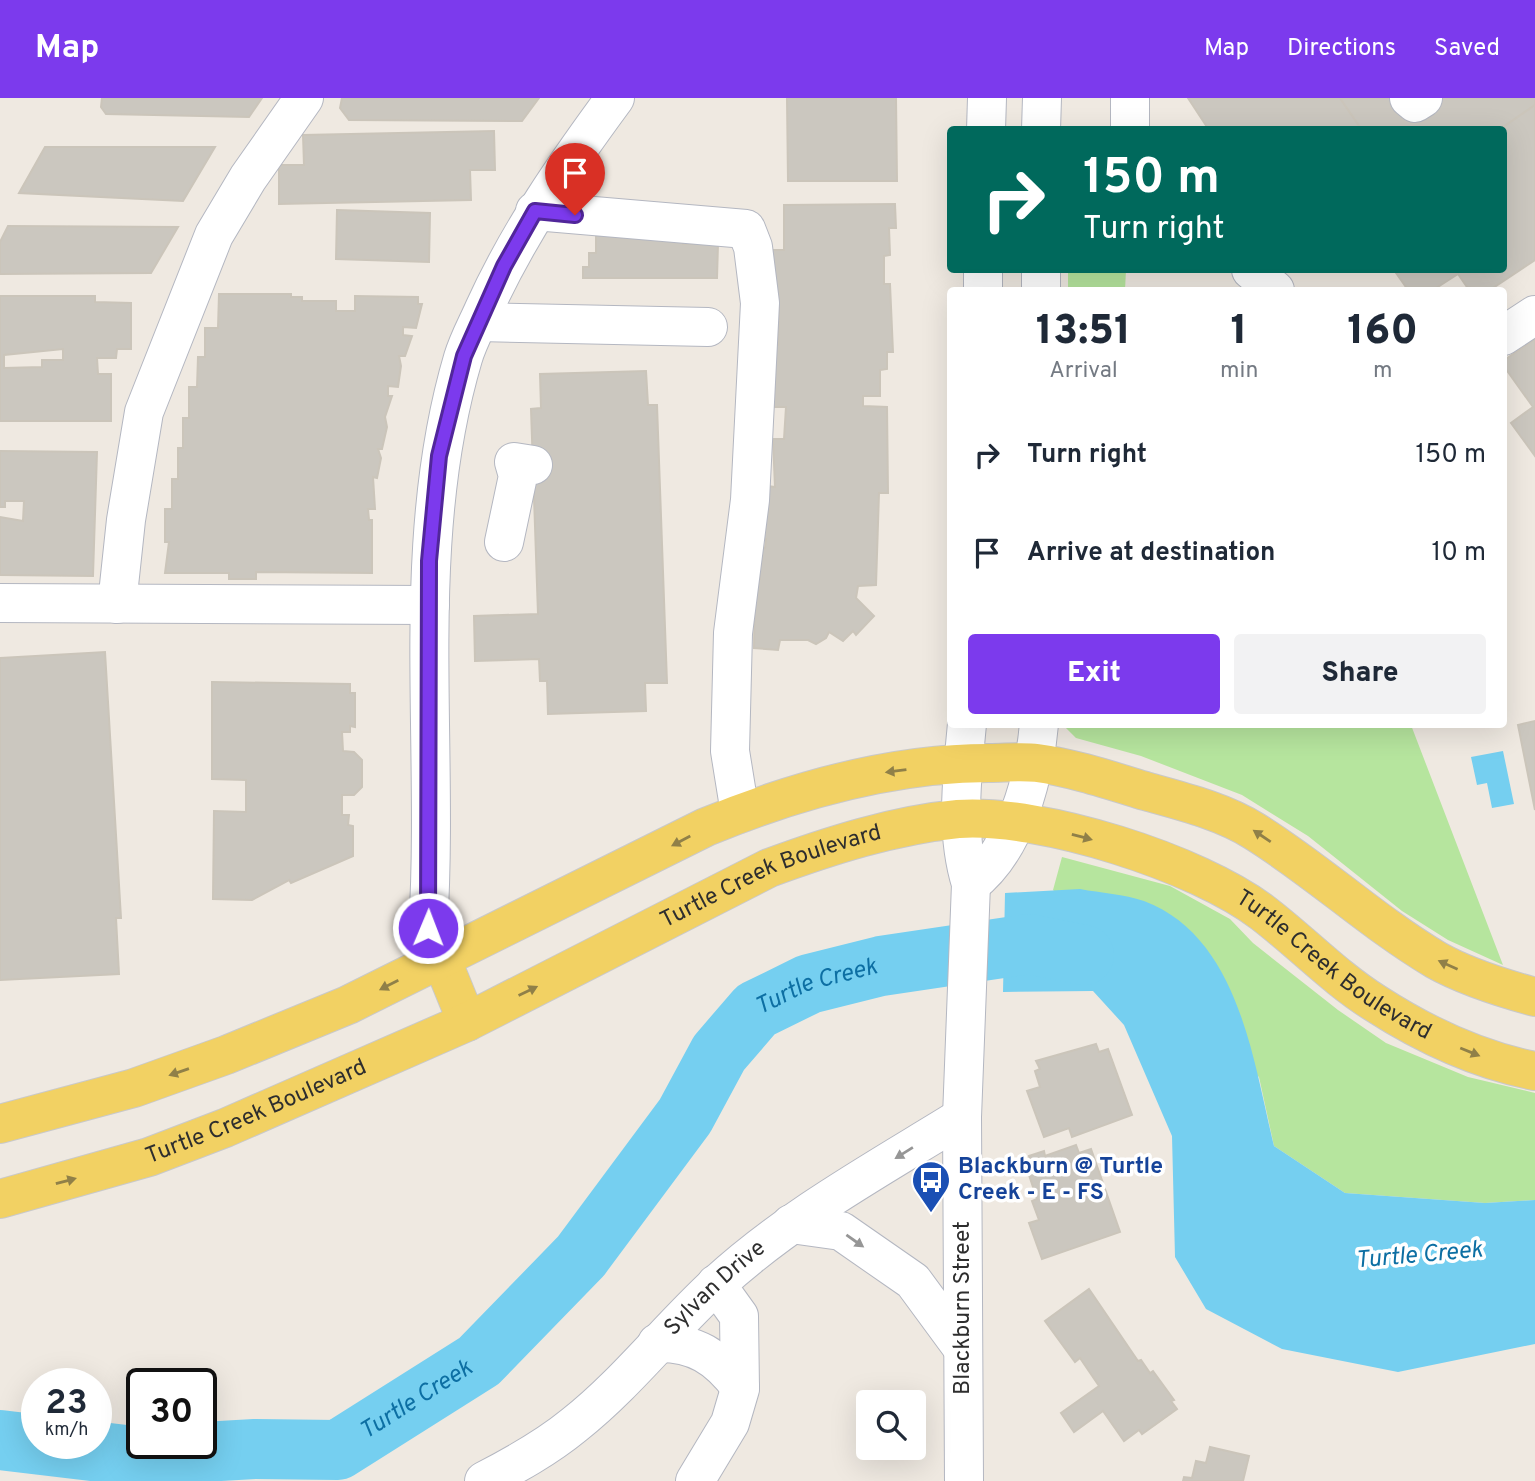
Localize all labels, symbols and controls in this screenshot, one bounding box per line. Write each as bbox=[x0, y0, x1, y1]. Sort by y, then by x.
text: Map bbox=[35, 28, 99, 70]
text: Map bbox=[1204, 34, 1249, 64]
text: Directions bbox=[1287, 34, 1396, 64]
text: Saved bbox=[1434, 34, 1500, 64]
pin bbox=[545, 143, 605, 215]
text: 150 m bbox=[1083, 149, 1220, 211]
icon: arrive bbox=[556, 154, 594, 192]
icon: right bbox=[968, 154, 1059, 245]
text: Turn right bbox=[1083, 210, 1225, 250]
text: 13:51 bbox=[1036, 306, 1131, 359]
text: 1 bbox=[1231, 306, 1248, 359]
text: 160 bbox=[1347, 306, 1418, 359]
text: Arrival bbox=[1049, 357, 1118, 386]
text: min bbox=[1220, 357, 1258, 386]
text: m bbox=[1373, 357, 1392, 386]
icon: right bbox=[968, 436, 1006, 474]
text: Turn right bbox=[1027, 439, 1147, 472]
text: 150 m bbox=[1415, 439, 1486, 472]
icon: arrive bbox=[968, 534, 1006, 572]
text: Arrive at destination bbox=[1027, 537, 1275, 570]
text: 10 m bbox=[1431, 537, 1486, 570]
button: Exit bbox=[968, 634, 1220, 714]
button: Share bbox=[1234, 634, 1486, 714]
one-way arrow bbox=[885, 766, 907, 777]
street label: Turtle Creek Boulevard bbox=[656, 819, 884, 935]
one-way arrow bbox=[1253, 829, 1271, 843]
one-way arrow bbox=[1072, 832, 1094, 843]
one-way arrow bbox=[671, 835, 691, 846]
street label: Turtle Creek Boulevard bbox=[1230, 884, 1436, 1047]
position arrow bbox=[391, 891, 465, 965]
water label: Turtle Creek bbox=[750, 952, 881, 1023]
one-way arrow bbox=[1438, 959, 1458, 971]
one-way arrow bbox=[379, 979, 399, 990]
one-way arrow bbox=[518, 986, 538, 997]
one-way arrow bbox=[1460, 1046, 1481, 1057]
street label: Turtle Creek Boulevard bbox=[142, 1053, 371, 1171]
one-way arrow bbox=[168, 1067, 189, 1078]
one-way arrow bbox=[894, 1147, 913, 1160]
place label: Blackburn @ Turtle Creek - E - FS bbox=[958, 1153, 1163, 1208]
bus stop icon: Blackburn @ Turtle Creek - E - FS bbox=[910, 1159, 952, 1214]
one-way arrow bbox=[56, 1176, 77, 1186]
street label: Blackburn Street bbox=[949, 1221, 978, 1395]
street label: Sylvan Drive bbox=[658, 1234, 772, 1342]
one-way arrow bbox=[846, 1234, 864, 1248]
water label: Turtle Creek bbox=[1354, 1235, 1485, 1276]
water label: Turtle Creek bbox=[355, 1353, 479, 1447]
speed limit sign: 30 bbox=[126, 1368, 217, 1459]
text: 23 bbox=[45, 1382, 88, 1426]
map controls bbox=[856, 1390, 926, 1460]
button: search bbox=[856, 1390, 926, 1460]
text: km/h bbox=[45, 1419, 88, 1442]

